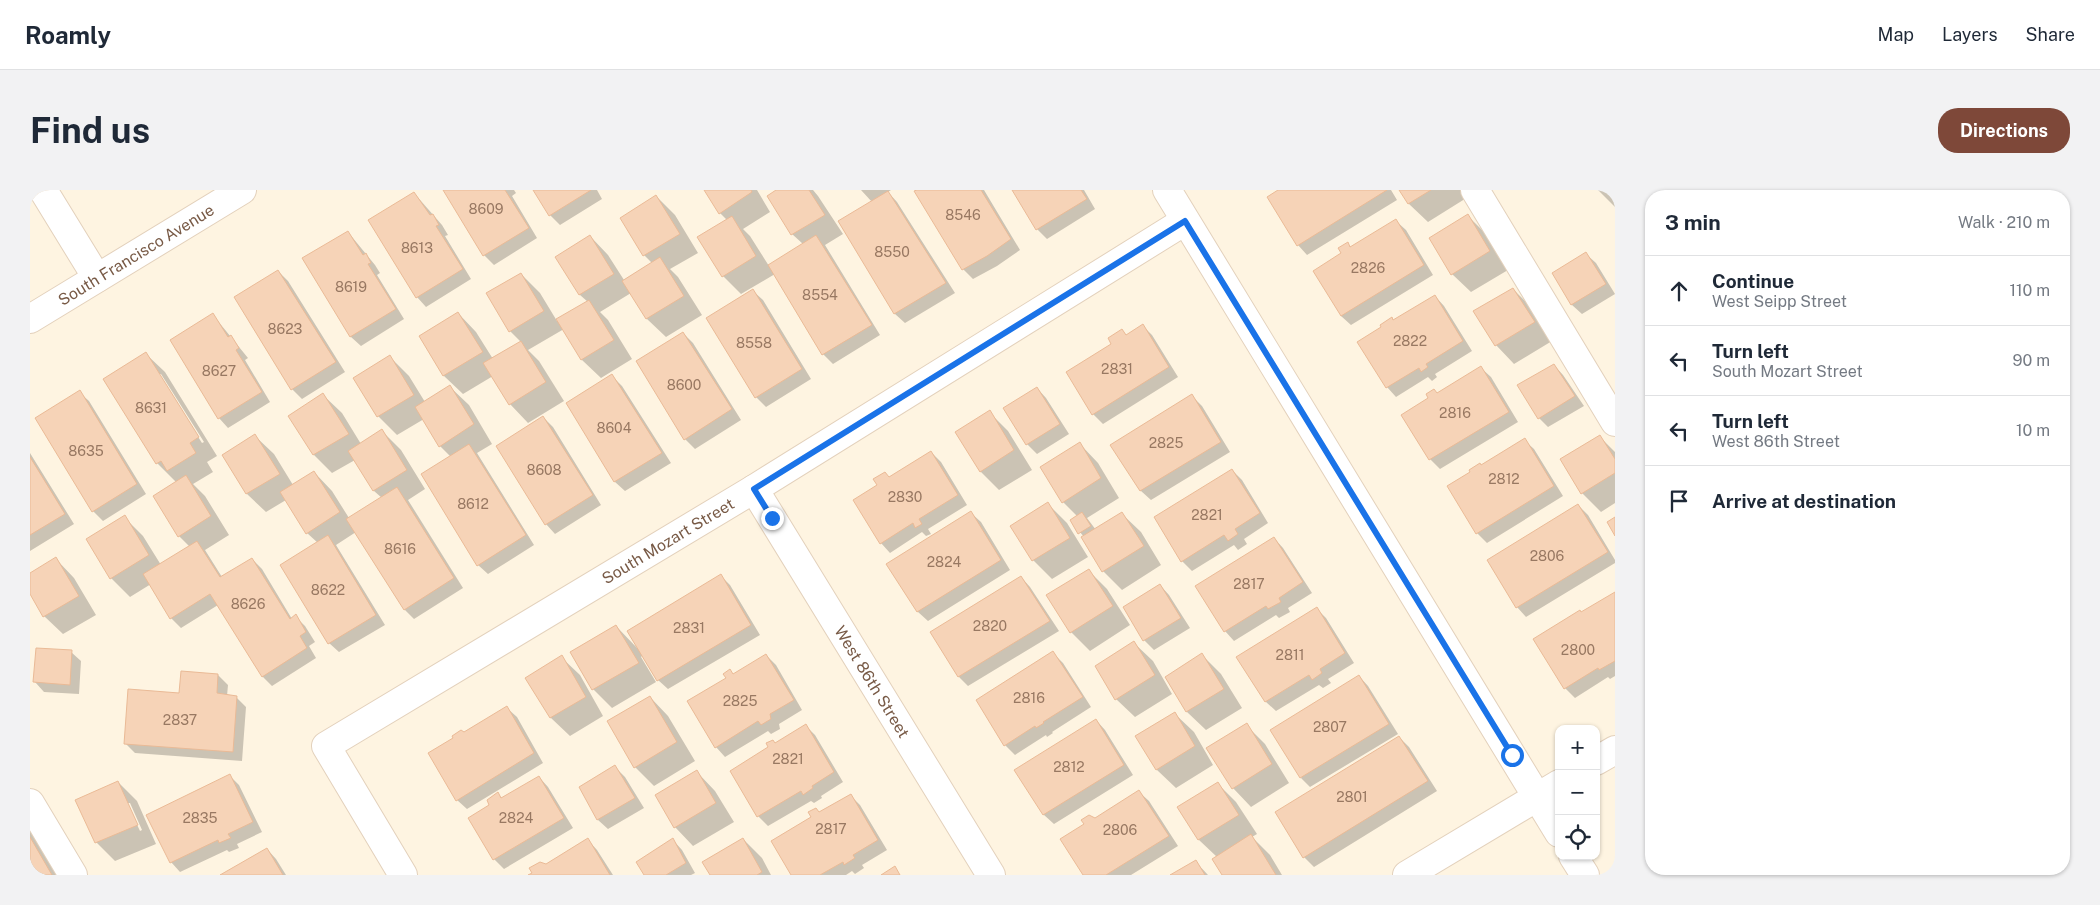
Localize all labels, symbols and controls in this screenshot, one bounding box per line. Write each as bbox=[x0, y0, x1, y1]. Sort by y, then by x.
text: Roamly bbox=[25, 21, 111, 49]
text: Map bbox=[1878, 24, 1914, 45]
text: Layers bbox=[1942, 24, 1998, 45]
text: Share bbox=[2026, 24, 2075, 45]
button: Directions bbox=[1938, 108, 2070, 153]
text: Find us bbox=[30, 110, 150, 151]
street label: South Francisco Avenue bbox=[54, 200, 217, 309]
house number: 8609 bbox=[469, 201, 504, 217]
house number: 8546 bbox=[945, 207, 981, 223]
text: 3 min bbox=[1665, 210, 1721, 235]
text: Walk · 210 m bbox=[1958, 213, 2050, 232]
house number: 8613 bbox=[401, 240, 433, 256]
house number: 8550 bbox=[874, 244, 910, 260]
house number: 2826 bbox=[1351, 260, 1386, 276]
text: Continue bbox=[1712, 270, 1794, 292]
icon: ahead bbox=[1665, 277, 1693, 305]
house number: 8619 bbox=[335, 279, 367, 295]
text: 110 m bbox=[2009, 281, 2050, 300]
house number: 8554 bbox=[802, 287, 838, 303]
text: West Seipp Street bbox=[1712, 292, 1847, 311]
house number: 8623 bbox=[268, 321, 303, 337]
house number: 2822 bbox=[1393, 333, 1427, 349]
house number: 8558 bbox=[736, 335, 772, 351]
text: Turn left bbox=[1712, 340, 1789, 362]
icon: left bbox=[1665, 347, 1693, 375]
text: 90 m bbox=[2013, 351, 2050, 370]
house number: 2831 bbox=[1101, 361, 1133, 377]
text: South Mozart Street bbox=[1712, 362, 1863, 381]
house number: 8627 bbox=[202, 363, 236, 379]
house number: 8600 bbox=[667, 377, 701, 393]
house number: 8631 bbox=[135, 400, 167, 416]
house number: 2816 bbox=[1439, 405, 1471, 421]
text: Turn left bbox=[1712, 410, 1789, 432]
icon: left bbox=[1665, 417, 1693, 445]
house number: 8604 bbox=[597, 420, 632, 436]
text: 10 m bbox=[2016, 421, 2050, 440]
text: West 86th Street bbox=[1712, 432, 1840, 451]
house number: 2825 bbox=[1149, 435, 1183, 451]
house number: 8635 bbox=[68, 443, 104, 459]
house number: 8608 bbox=[526, 462, 562, 478]
house number: 2812 bbox=[1488, 471, 1520, 487]
icon: arrive bbox=[1665, 487, 1693, 515]
house number: 2830 bbox=[888, 489, 922, 505]
text: Arrive at destination bbox=[1712, 490, 1896, 512]
street label: South Mozart Street bbox=[598, 494, 737, 588]
house number: 8612 bbox=[457, 496, 489, 512]
route end bbox=[761, 507, 784, 530]
house number: 2821 bbox=[1191, 507, 1223, 523]
house number: 8616 bbox=[384, 541, 416, 557]
house number: 2806 bbox=[1530, 548, 1565, 564]
house number: 2824 bbox=[927, 554, 961, 570]
house number: 2817 bbox=[1233, 576, 1265, 592]
house number: 8622 bbox=[311, 582, 345, 598]
house number: 8626 bbox=[231, 596, 266, 612]
house number: 2820 bbox=[973, 618, 1007, 634]
house number: 2831 bbox=[673, 620, 705, 636]
street label: West 86th Street bbox=[831, 622, 914, 741]
house number: 2800 bbox=[1561, 642, 1595, 658]
house number: 2811 bbox=[1276, 647, 1304, 663]
house number: 2816 bbox=[1013, 690, 1045, 706]
house number: 2825 bbox=[723, 693, 757, 709]
house number: 2837 bbox=[163, 712, 197, 728]
house number: 2807 bbox=[1313, 719, 1347, 735]
map controls bbox=[1555, 725, 1600, 860]
button: + bbox=[1555, 725, 1600, 770]
route start bbox=[1501, 744, 1524, 767]
house number: 2821 bbox=[772, 751, 804, 767]
house number: 2812 bbox=[1053, 759, 1085, 775]
button: − bbox=[1555, 770, 1600, 815]
house number: 2801 bbox=[1336, 789, 1368, 805]
house number: 2835 bbox=[182, 810, 218, 826]
house number: 2824 bbox=[499, 810, 533, 826]
button: locate bbox=[1555, 815, 1600, 860]
house number: 2817 bbox=[815, 821, 847, 837]
house number: 2806 bbox=[1103, 822, 1138, 838]

